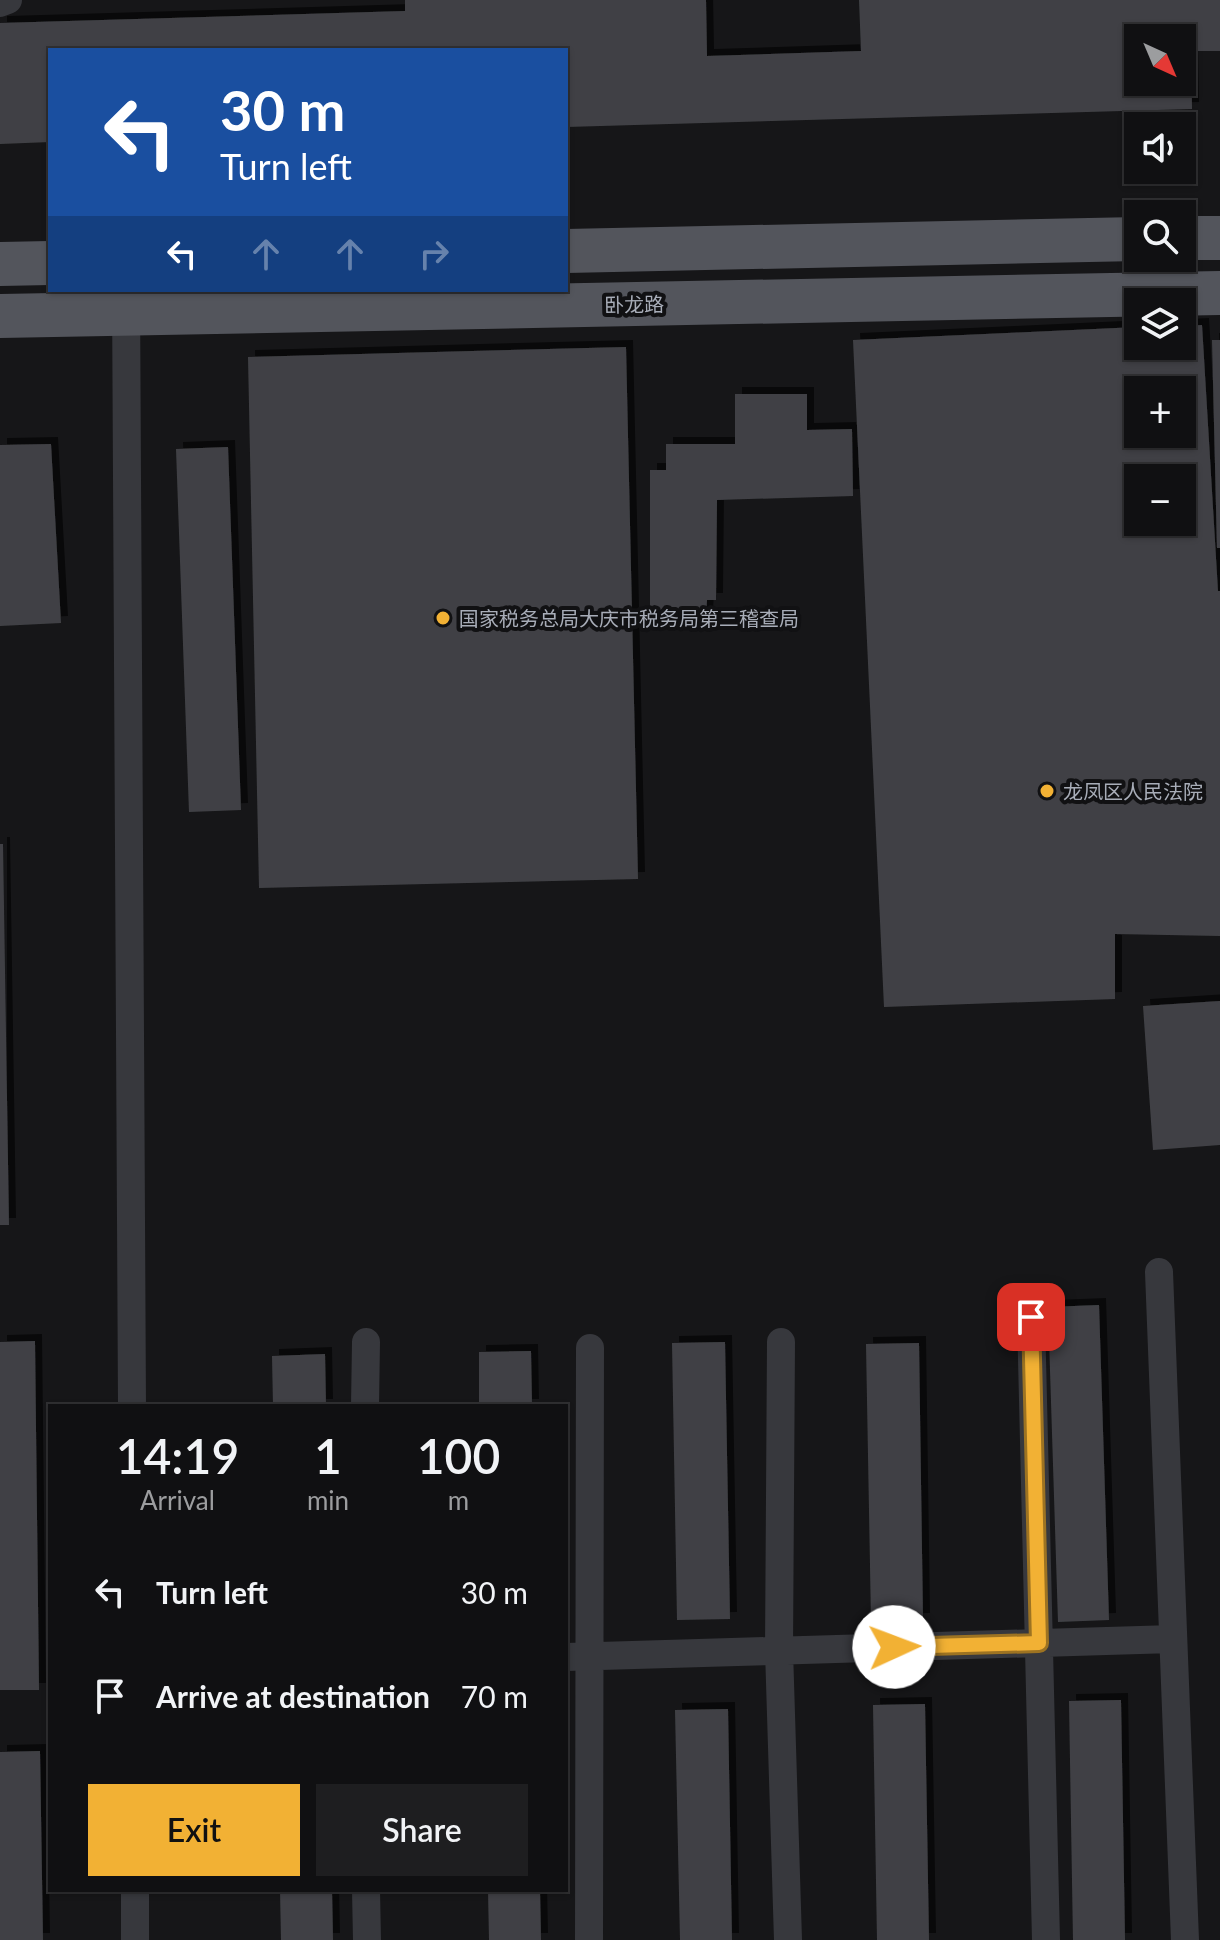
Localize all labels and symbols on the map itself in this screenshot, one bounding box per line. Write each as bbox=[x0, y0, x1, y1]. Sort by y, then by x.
north arrow bbox=[1124, 24, 1196, 96]
street label: 卧龙路 bbox=[604, 291, 664, 317]
place label: 国家税务总局大庆市税务局第三稽查局 bbox=[459, 606, 799, 630]
marker: 国家税务总局大庆市税务局第三稽查局 bbox=[434, 609, 452, 627]
place label: 龙凤区人民法院 bbox=[1063, 779, 1203, 803]
marker: 龙凤区人民法院 bbox=[1038, 782, 1056, 800]
pin bbox=[997, 1283, 1065, 1351]
position arrow bbox=[852, 1605, 936, 1689]

